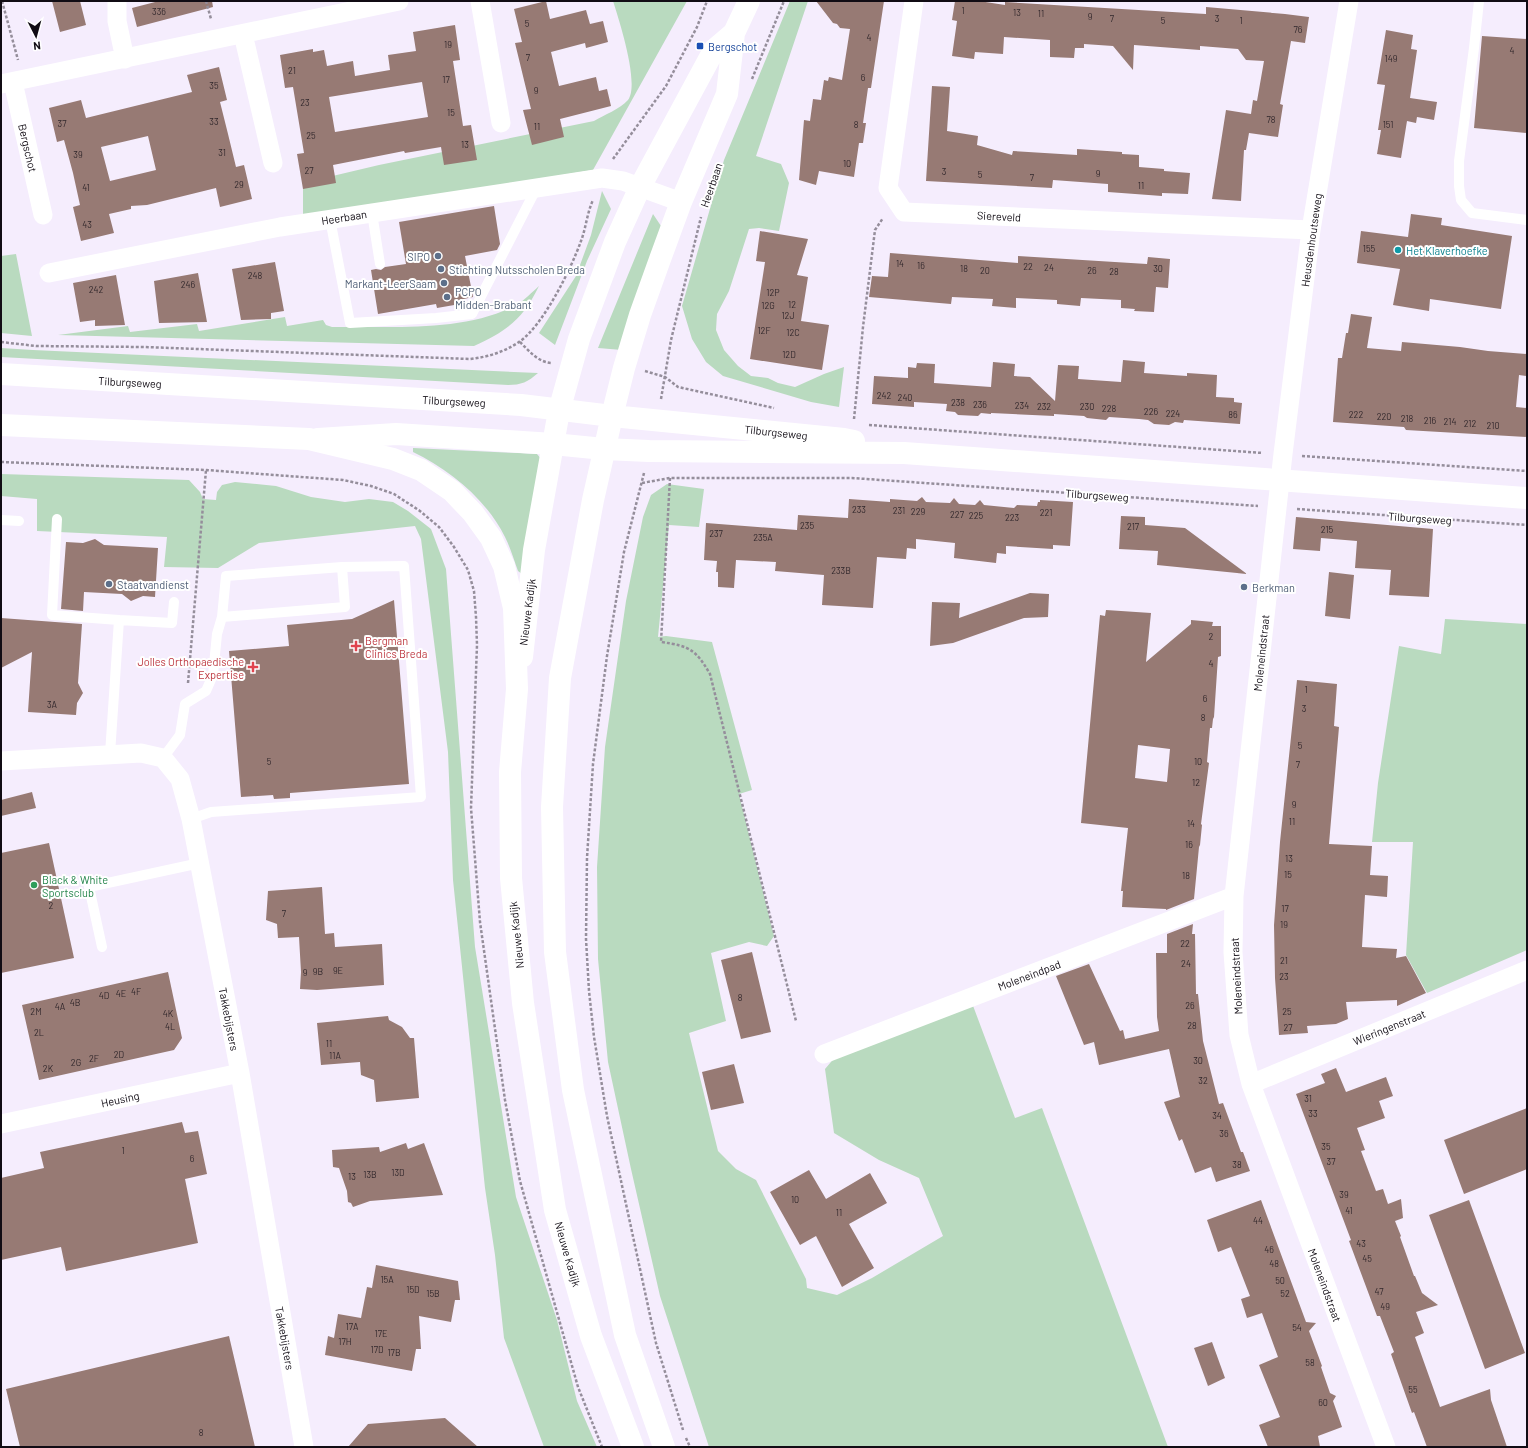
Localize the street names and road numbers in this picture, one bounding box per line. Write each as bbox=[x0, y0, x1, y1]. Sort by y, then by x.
street label: Bergschot bbox=[16, 123, 40, 173]
street label: Heerbaan bbox=[697, 161, 725, 209]
street label: Heusdenhoutseweg bbox=[1298, 192, 1324, 288]
street label: Heerbaan bbox=[320, 207, 368, 227]
street label: Siereveld bbox=[977, 208, 1021, 224]
street label: Tilburgseweg bbox=[98, 374, 162, 390]
street label: Tilburgseweg bbox=[422, 393, 486, 409]
street label: Tilburgseweg bbox=[744, 422, 808, 442]
street label: Tilburgseweg bbox=[1065, 486, 1129, 504]
street label: Tilburgseweg bbox=[1388, 509, 1452, 527]
street label: Nieuwe Kadijk bbox=[516, 577, 538, 646]
street label: Moleneindstraat bbox=[1251, 614, 1271, 692]
street label: Nieuwe Kadijk bbox=[506, 900, 526, 969]
street label: Moleneindstraat bbox=[1227, 937, 1245, 1015]
street label: Moleneindpad bbox=[996, 957, 1062, 993]
street label: Takkebijsters bbox=[217, 986, 241, 1052]
street label: Wieringenstraat bbox=[1351, 1007, 1427, 1047]
street label: Heusing bbox=[100, 1089, 140, 1109]
street label: Nieuwe Kadijk bbox=[552, 1220, 584, 1289]
street label: Moleneindstraat bbox=[1306, 1247, 1344, 1323]
street label: Takkebijsters bbox=[273, 1305, 297, 1371]

